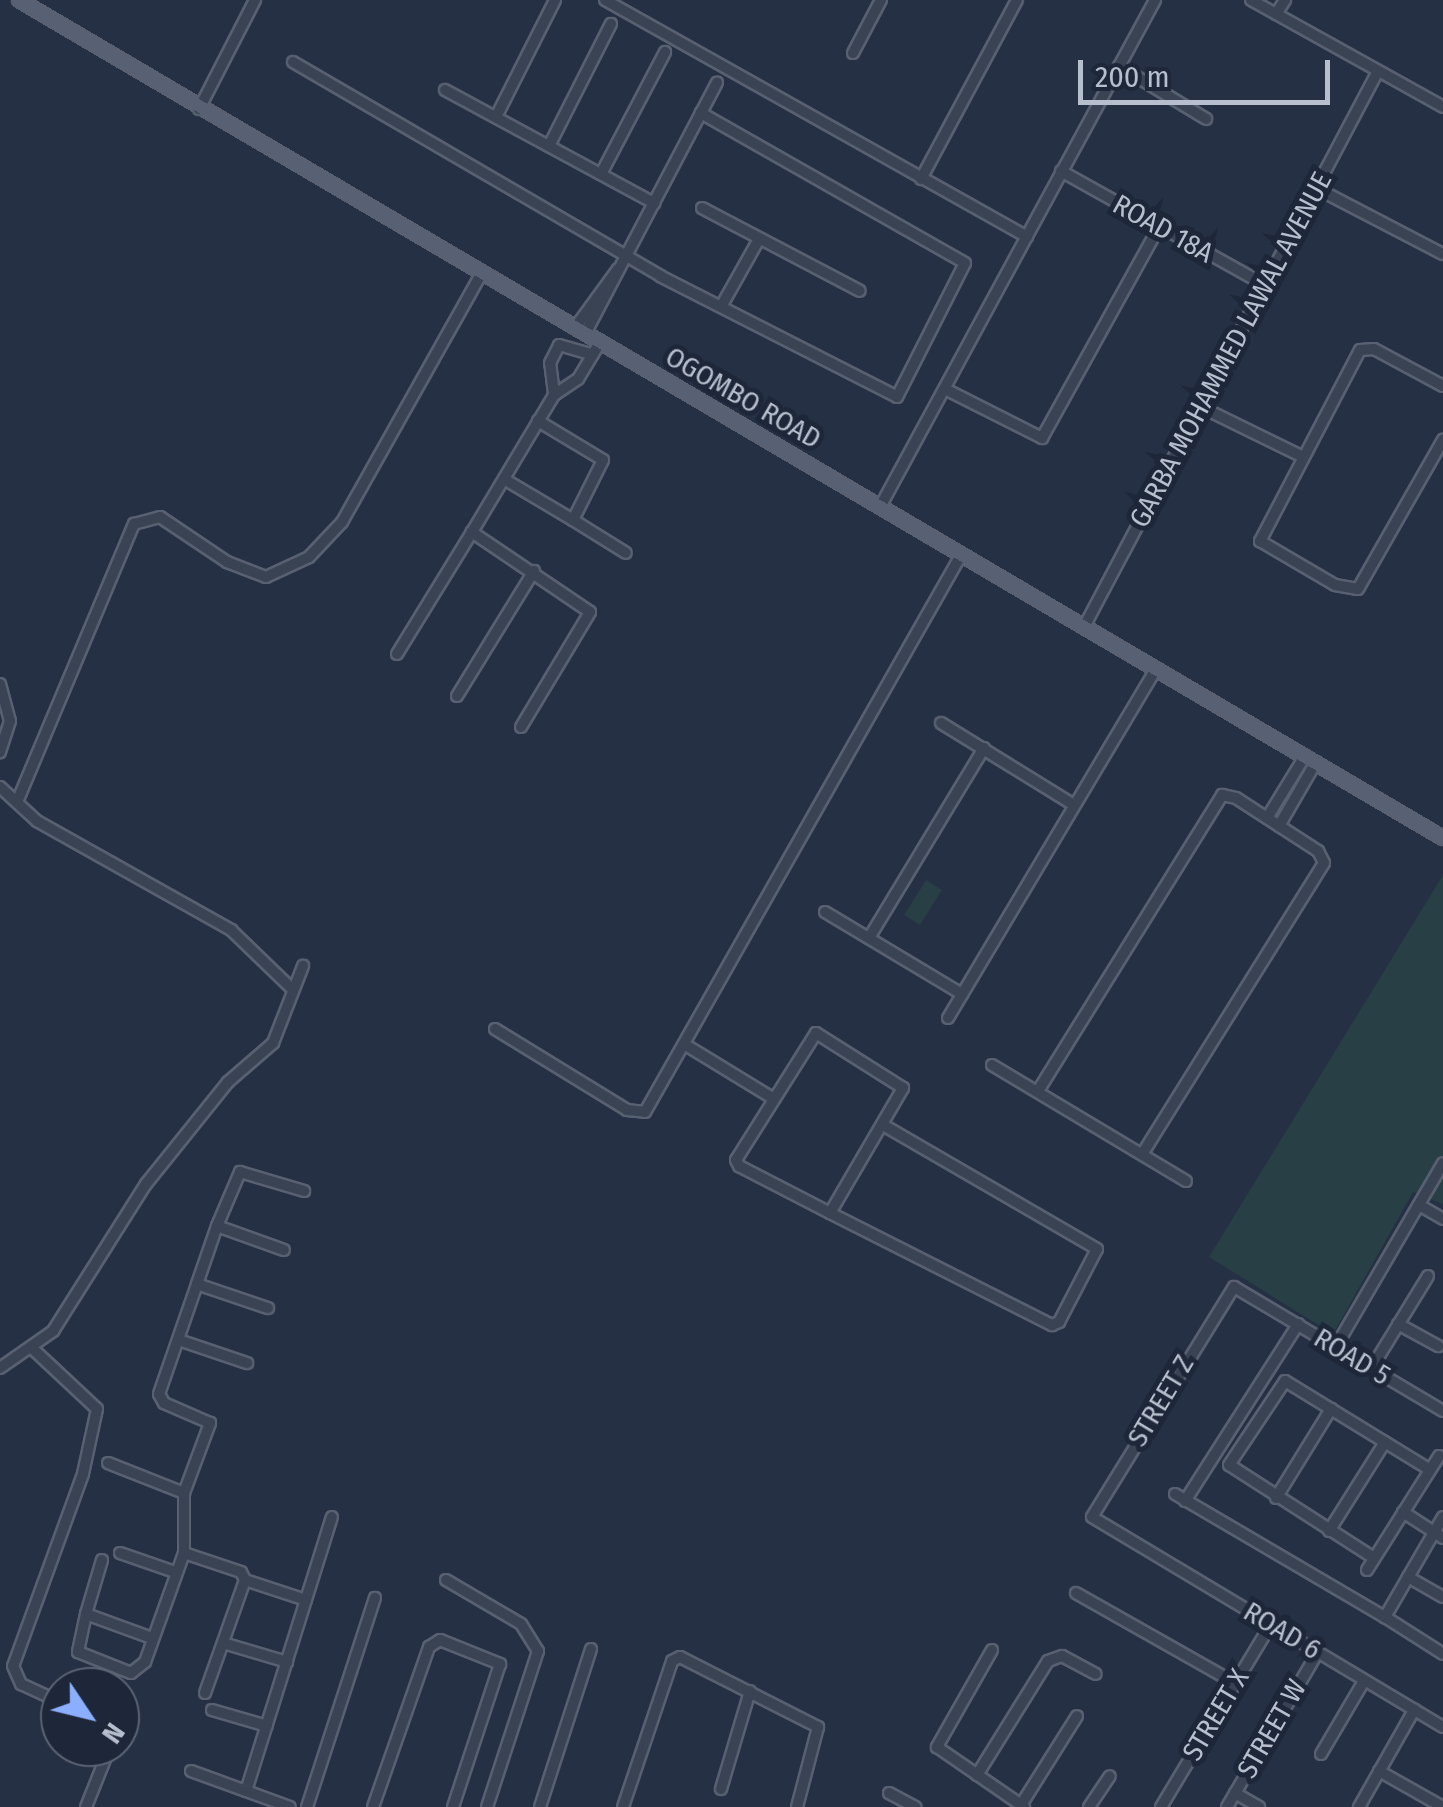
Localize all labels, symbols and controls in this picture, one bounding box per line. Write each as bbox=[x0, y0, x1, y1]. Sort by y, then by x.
scale bar bbox=[1083, 40, 1336, 102]
text: 200 m bbox=[1095, 59, 1170, 95]
street label: GARBA MOHAMMED LAWAL AVENUE bbox=[1123, 167, 1339, 533]
street label: ROAD 18A bbox=[1107, 188, 1219, 270]
street label: OGOMBO ROAD bbox=[659, 340, 827, 456]
street label: ROAD 5 bbox=[1308, 1321, 1396, 1393]
street label: STREET Z bbox=[1121, 1349, 1201, 1453]
street label: ROAD 6 bbox=[1237, 1595, 1327, 1667]
street label: STREET X bbox=[1176, 1663, 1256, 1767]
north arrow bbox=[40, 1667, 140, 1767]
street label: STREET W bbox=[1230, 1674, 1314, 1784]
text: N bbox=[95, 1717, 132, 1750]

